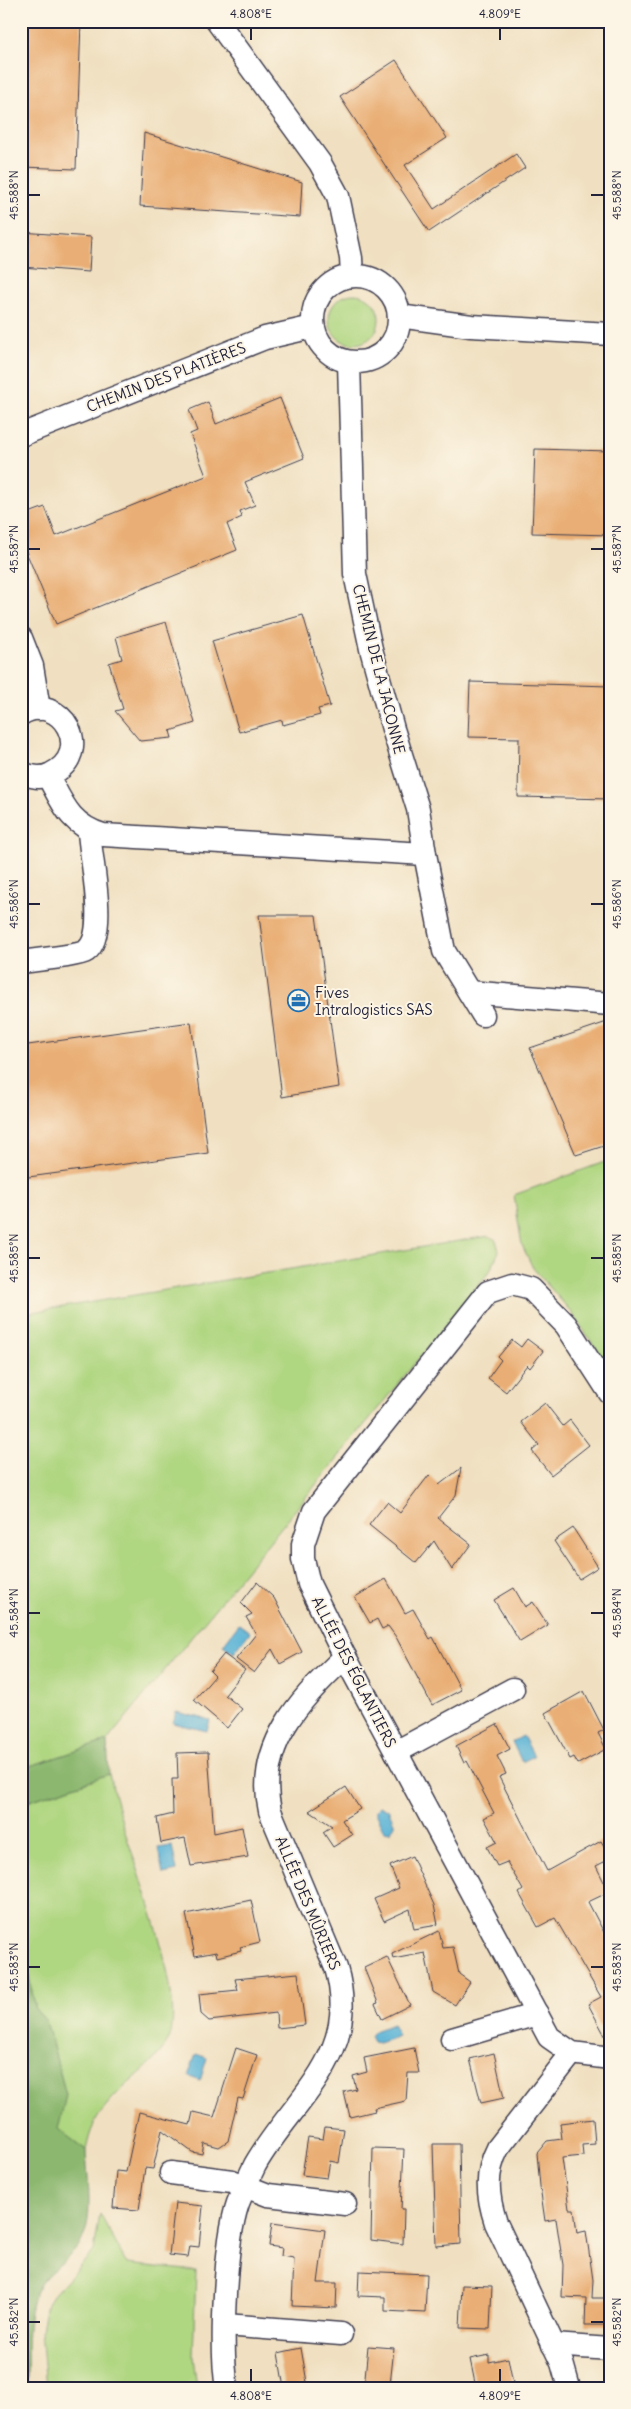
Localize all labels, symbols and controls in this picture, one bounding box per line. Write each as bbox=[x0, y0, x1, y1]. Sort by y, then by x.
text: 4.808°E bbox=[230, 6, 272, 21]
text: 4.809°E bbox=[479, 6, 521, 21]
text: 45.588°N bbox=[6, 170, 21, 220]
text: 45.588°N bbox=[609, 170, 624, 220]
street label: CHEMIN DES PLATIÈRES bbox=[84, 338, 248, 416]
text: 45.587°N bbox=[6, 525, 21, 573]
text: 45.587°N bbox=[609, 525, 624, 573]
street label: CHEMIN DE LA JACONNE bbox=[349, 582, 409, 756]
text: 45.586°N bbox=[6, 879, 21, 929]
text: 45.586°N bbox=[609, 879, 624, 929]
place label: Fives Intralogistics SAS bbox=[315, 983, 433, 1019]
office icon: Fives Intralogistics SAS bbox=[287, 989, 311, 1013]
text: 45.585°N bbox=[6, 1233, 21, 1283]
text: 45.585°N bbox=[609, 1233, 624, 1283]
text: 45.584°N bbox=[6, 1588, 21, 1638]
text: 45.584°N bbox=[609, 1588, 624, 1638]
street label: ALLÉE DES ÉGLANTIERS bbox=[308, 1593, 400, 1751]
street label: ALLÉE DES MÛRIERS bbox=[271, 1833, 346, 1973]
text: 45.583°N bbox=[6, 1942, 21, 1992]
text: 45.583°N bbox=[609, 1942, 624, 1992]
text: 45.582°N bbox=[6, 2297, 21, 2347]
text: 45.582°N bbox=[609, 2297, 624, 2347]
text: 4.808°E bbox=[230, 2388, 272, 2403]
text: 4.809°E bbox=[479, 2388, 521, 2403]

